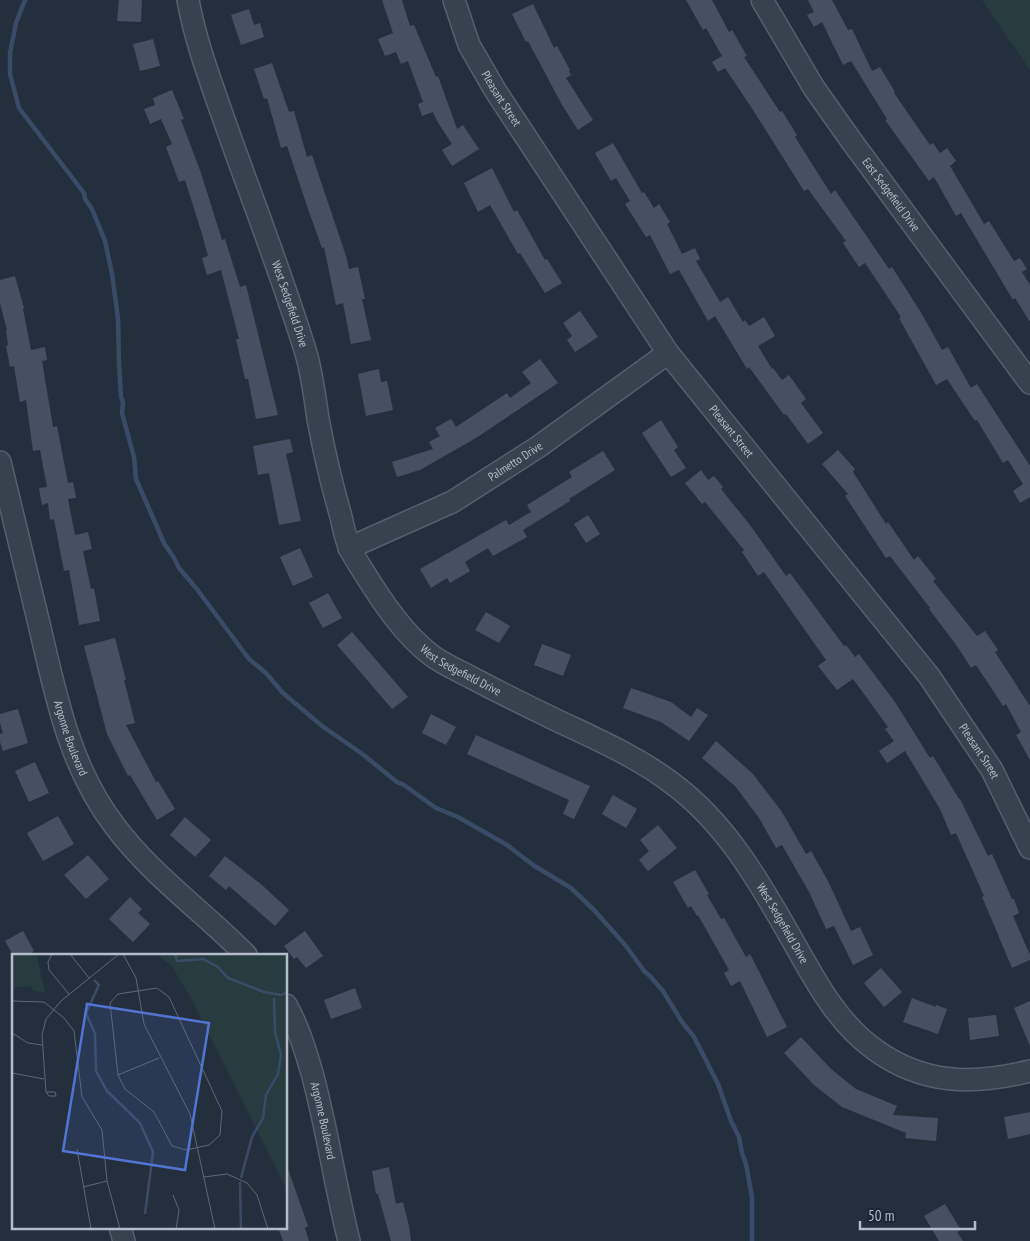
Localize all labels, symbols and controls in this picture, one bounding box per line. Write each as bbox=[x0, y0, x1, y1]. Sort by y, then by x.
street label: Pleasant Street bbox=[479, 68, 525, 130]
street label: East Sedgefield Drive bbox=[859, 155, 924, 234]
street label: West Sedgefield Drive bbox=[269, 259, 312, 349]
street label: Pleasant Street bbox=[706, 402, 758, 461]
street label: Palmetto Drive bbox=[485, 438, 545, 484]
street label: West Sedgefield Drive bbox=[417, 641, 504, 699]
street label: Argonne Boulevard bbox=[51, 699, 91, 778]
street label: Pleasant Street bbox=[956, 721, 1003, 782]
street label: West Sedgefield Drive bbox=[754, 880, 812, 966]
inset map bbox=[12, 954, 288, 1228]
street label: Argonne Boulevard bbox=[308, 1080, 339, 1161]
scale bar bbox=[860, 1198, 975, 1230]
text: 50 m bbox=[868, 1206, 894, 1225]

